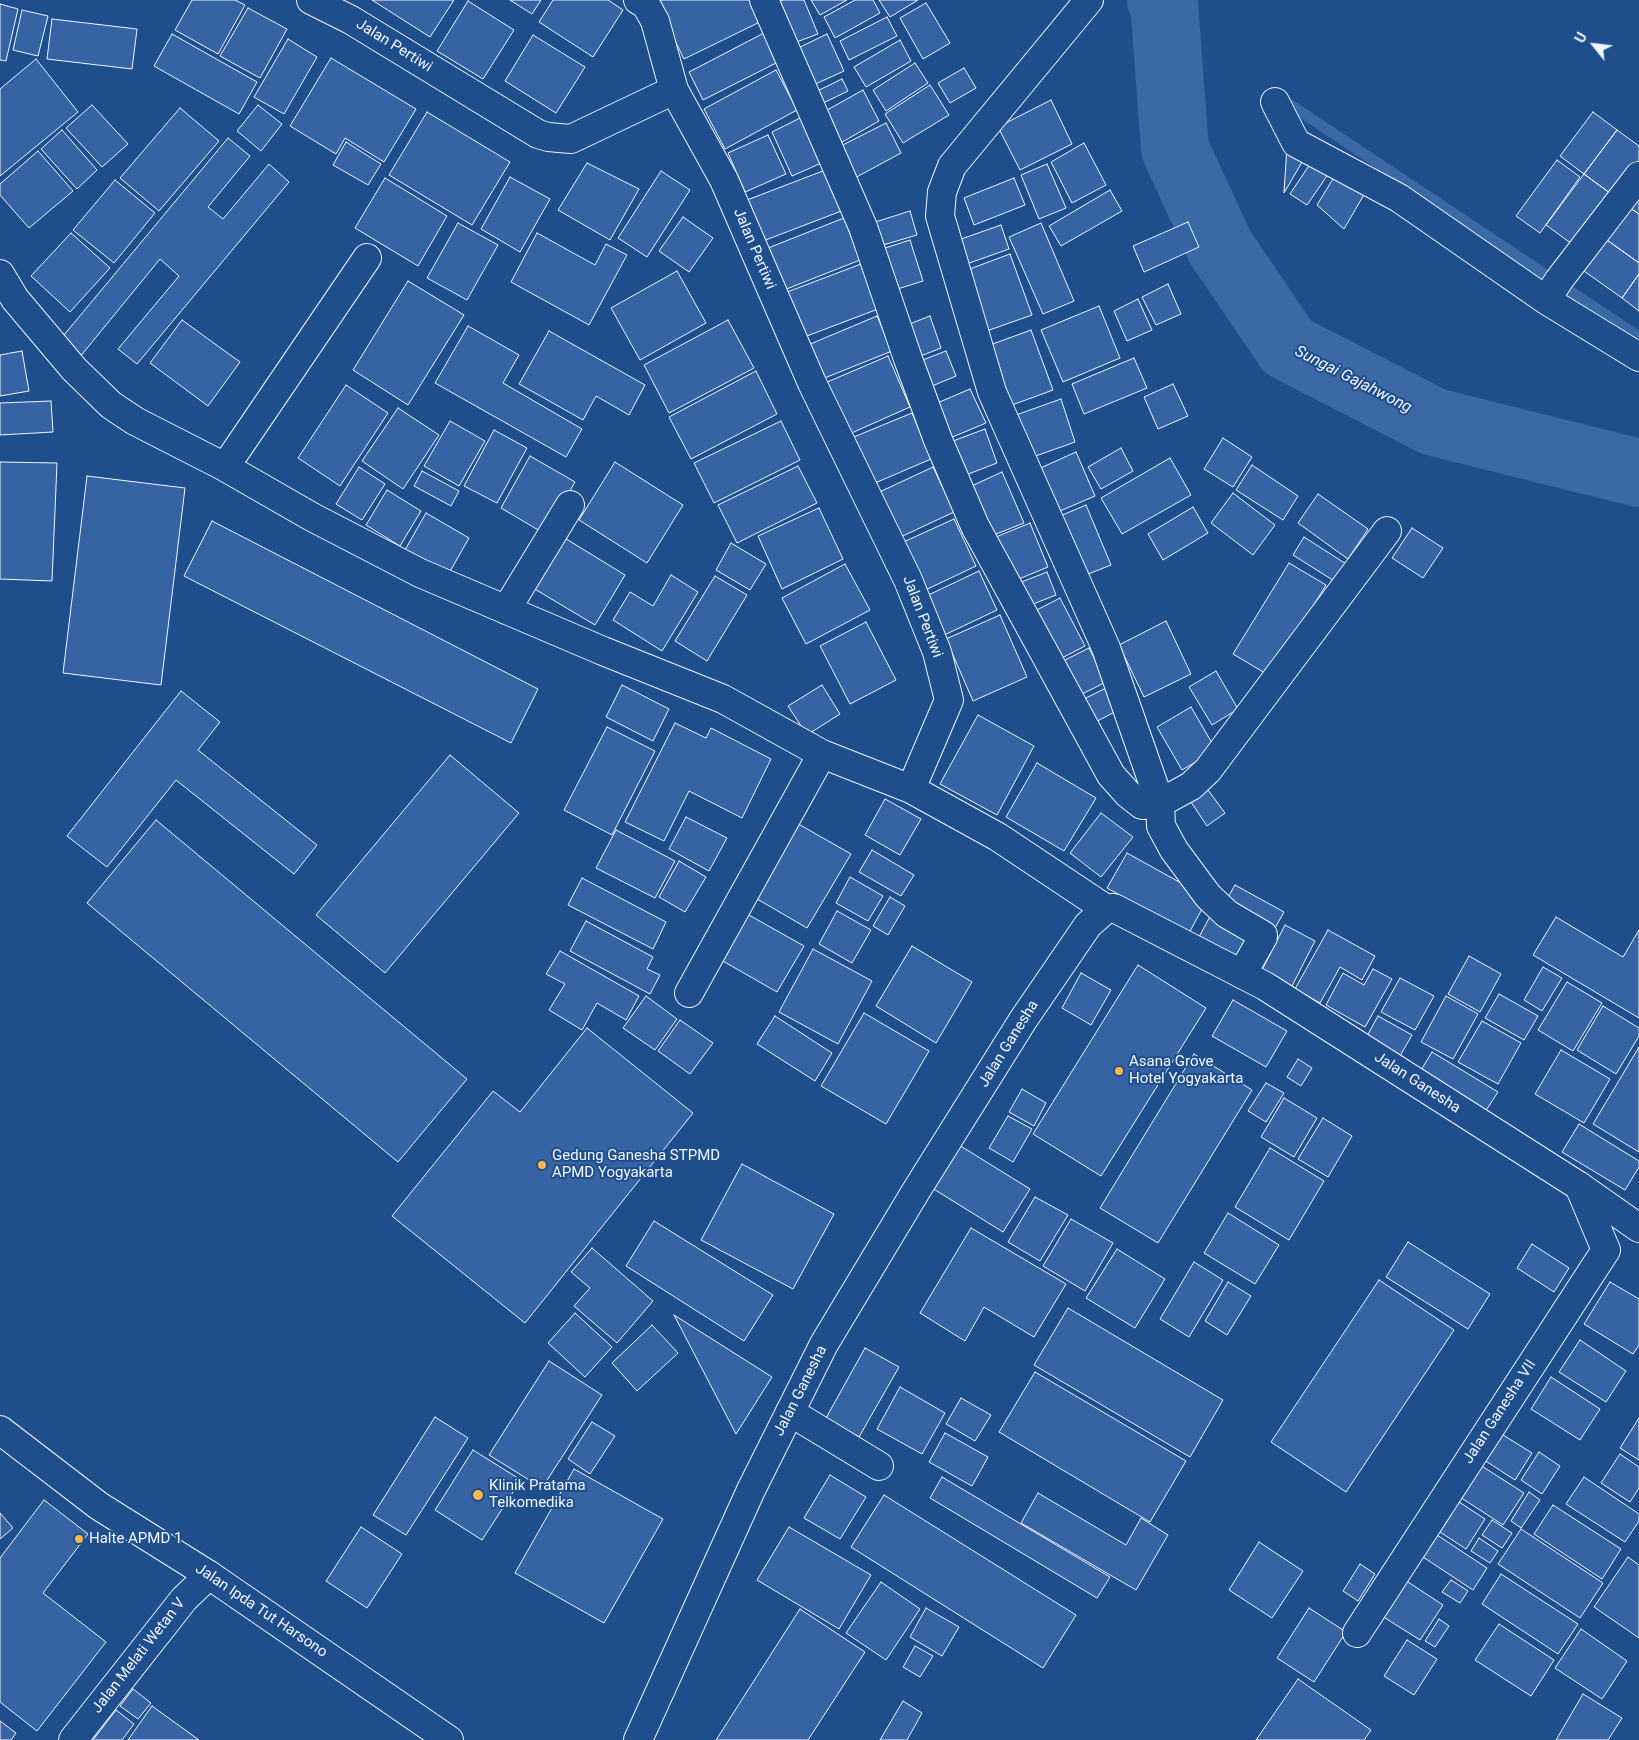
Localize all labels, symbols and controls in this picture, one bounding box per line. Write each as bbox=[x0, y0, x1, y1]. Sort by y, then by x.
street label: Jalan Pertiwi bbox=[353, 15, 435, 77]
north arrow bbox=[1569, 20, 1619, 70]
text: U bbox=[1572, 30, 1590, 46]
street label: Jalan Pertiwi bbox=[729, 206, 779, 292]
water label: Sungai Gajahwong bbox=[1291, 342, 1415, 418]
street label: Jalan Pertiwi bbox=[898, 573, 946, 661]
street label: Jalan Ganesha bbox=[975, 997, 1043, 1091]
street label: Jalan Ganesha bbox=[1371, 1048, 1463, 1118]
place label: Asana Grove Hotel Yogyakarta bbox=[1129, 1053, 1243, 1088]
marker: Asana Grove Hotel Yogyakarta bbox=[1113, 1065, 1125, 1077]
place label: Gedung Ganesha STPMD APMD Yogyakarta bbox=[552, 1147, 720, 1182]
marker: Gedung Ganesha STPMD APMD Yogyakarta bbox=[536, 1159, 548, 1171]
street label: Jalan Ganesha bbox=[771, 1343, 831, 1439]
street label: Jalan Ganesha VII bbox=[1460, 1357, 1540, 1467]
place label: Klinik Pratama Telkomedika bbox=[489, 1477, 586, 1512]
marker: Klinik Pratama Telkomedika bbox=[471, 1488, 485, 1502]
place label: Halte APMD 1 bbox=[89, 1530, 182, 1548]
marker: Halte APMD 1 bbox=[73, 1533, 85, 1545]
street label: Jalan Ipda Tut Harsono bbox=[192, 1560, 330, 1662]
street label: Jalan Melati Wetan V bbox=[88, 1595, 190, 1717]

